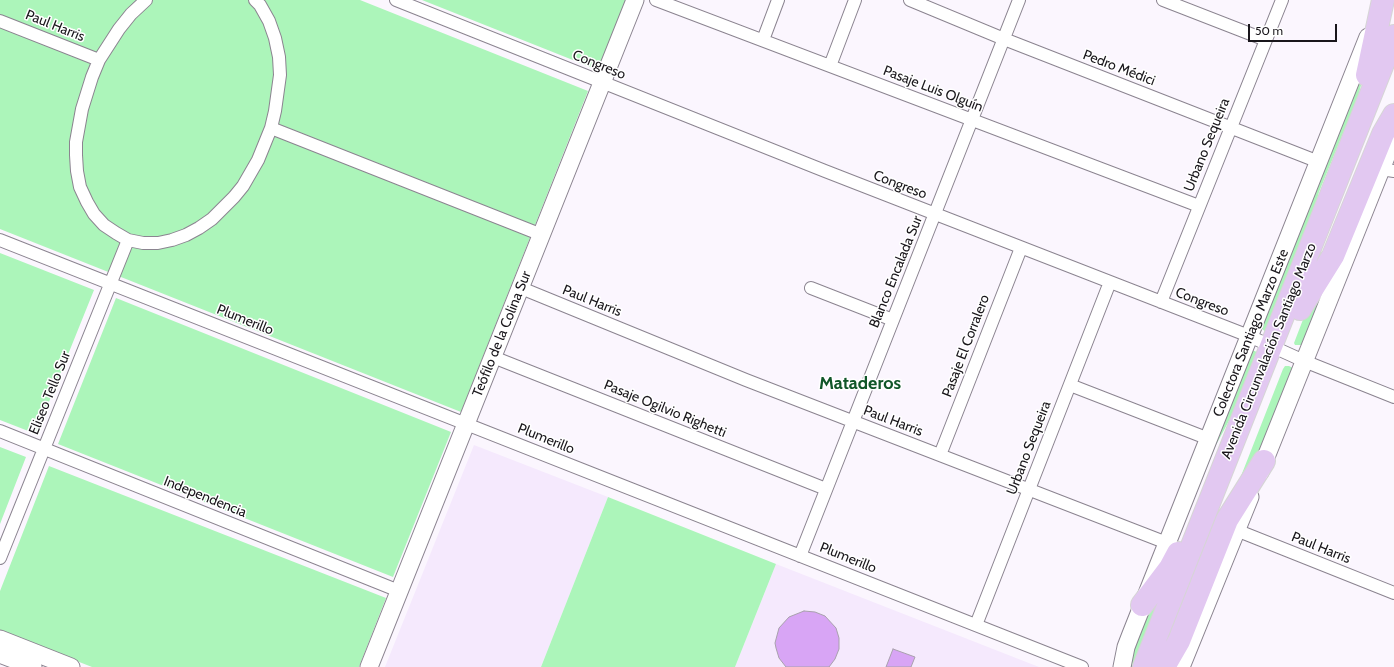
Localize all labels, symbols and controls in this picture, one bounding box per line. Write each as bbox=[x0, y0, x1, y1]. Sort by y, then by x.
street label: Paul Harris bbox=[23, 7, 87, 45]
scale bar bbox=[1250, 16, 1339, 42]
text: 50 m bbox=[1255, 23, 1283, 38]
street label: Pedro Médici bbox=[1080, 46, 1158, 90]
street label: Congreso bbox=[570, 47, 628, 83]
street label: Pasaje Luis Olguín bbox=[881, 62, 985, 116]
street label: Urbano Sequeira bbox=[1181, 96, 1233, 194]
street label: Congreso bbox=[871, 167, 929, 203]
street label: Blanco Encalada Sur bbox=[866, 214, 926, 330]
street label: Avenida Circunvalación Santiago Marzo bbox=[1218, 241, 1320, 461]
street label: Colectora Santiago Marzo Este bbox=[1210, 247, 1292, 419]
street label: Teófilo de la Colina Sur bbox=[469, 269, 535, 399]
street label: Paul Harris bbox=[560, 282, 624, 320]
street label: Congreso bbox=[1173, 284, 1231, 320]
street label: Pasaje El Corralero bbox=[939, 292, 993, 400]
street label: Plumerillo bbox=[214, 301, 276, 339]
street label: Eliseo Tello Sur bbox=[26, 349, 74, 437]
district label: Mataderos bbox=[819, 373, 901, 395]
street label: Pasaje Ogilvio Righetti bbox=[601, 377, 729, 441]
street label: Urbano Sequeira bbox=[1003, 399, 1055, 497]
street label: Paul Harris bbox=[861, 402, 925, 440]
street label: Plumerillo bbox=[515, 420, 577, 458]
street label: Independencia bbox=[161, 473, 249, 521]
street label: Paul Harris bbox=[1289, 529, 1353, 567]
street label: Plumerillo bbox=[817, 539, 879, 577]

